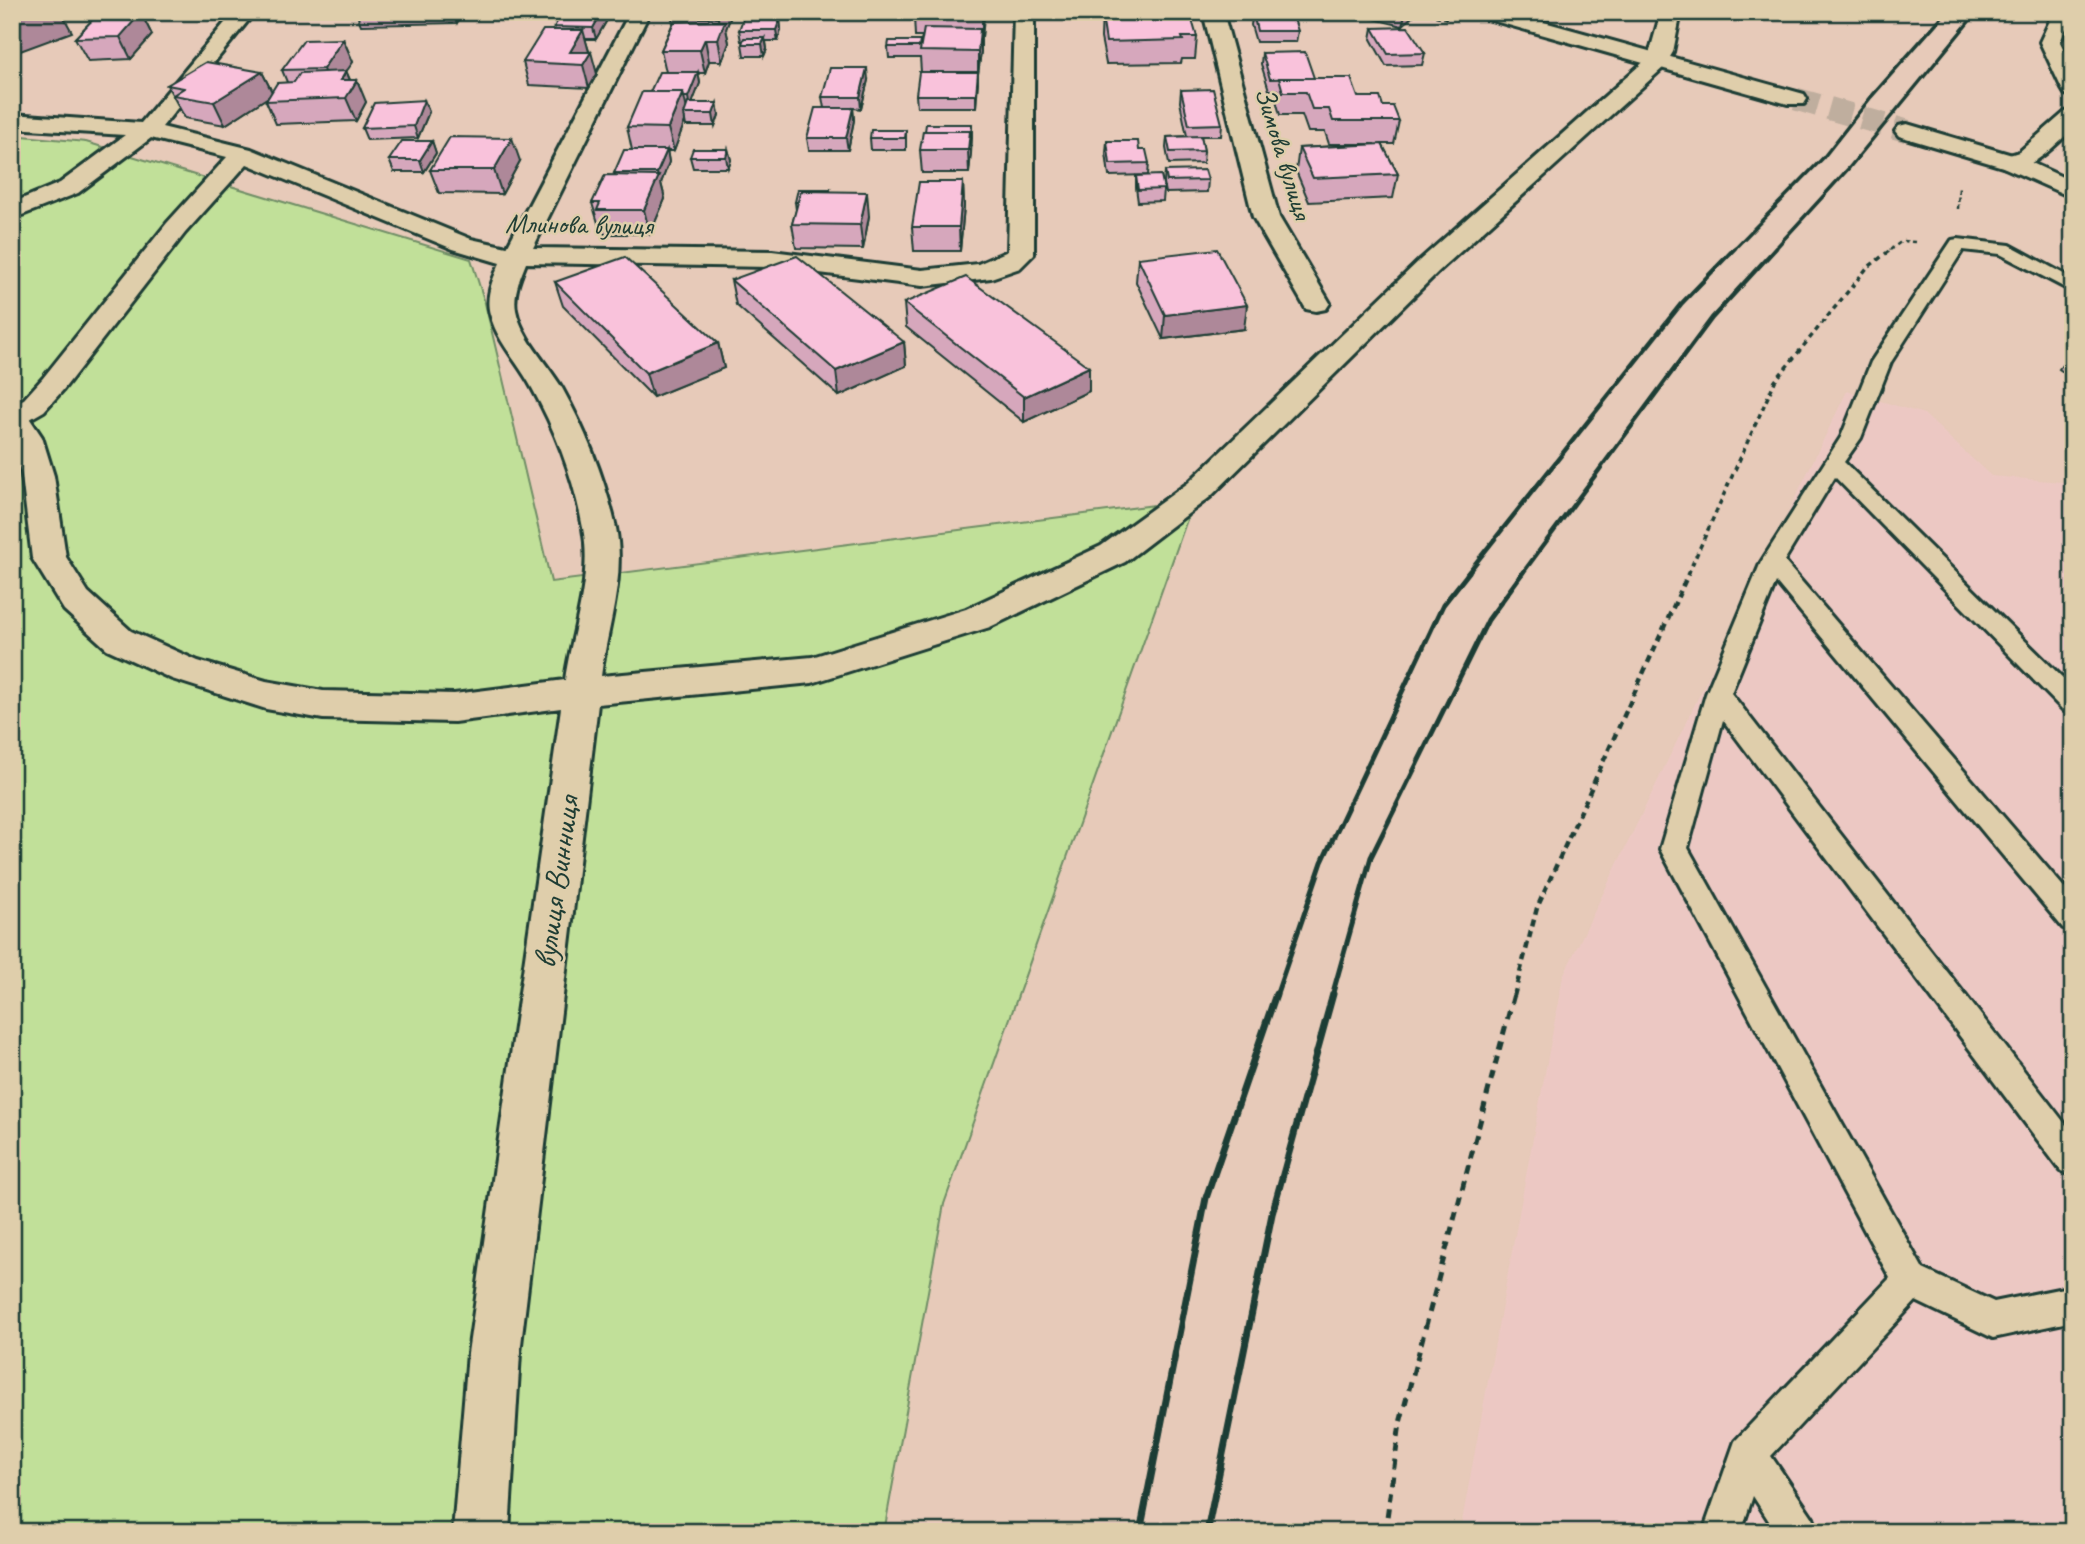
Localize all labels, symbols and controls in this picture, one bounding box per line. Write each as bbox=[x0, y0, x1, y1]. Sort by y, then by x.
street label: Зимова вулиця bbox=[1247, 83, 1321, 226]
street label: Млинова вулиця bbox=[505, 205, 656, 243]
street label: вулиця Винниця bbox=[523, 791, 589, 971]

